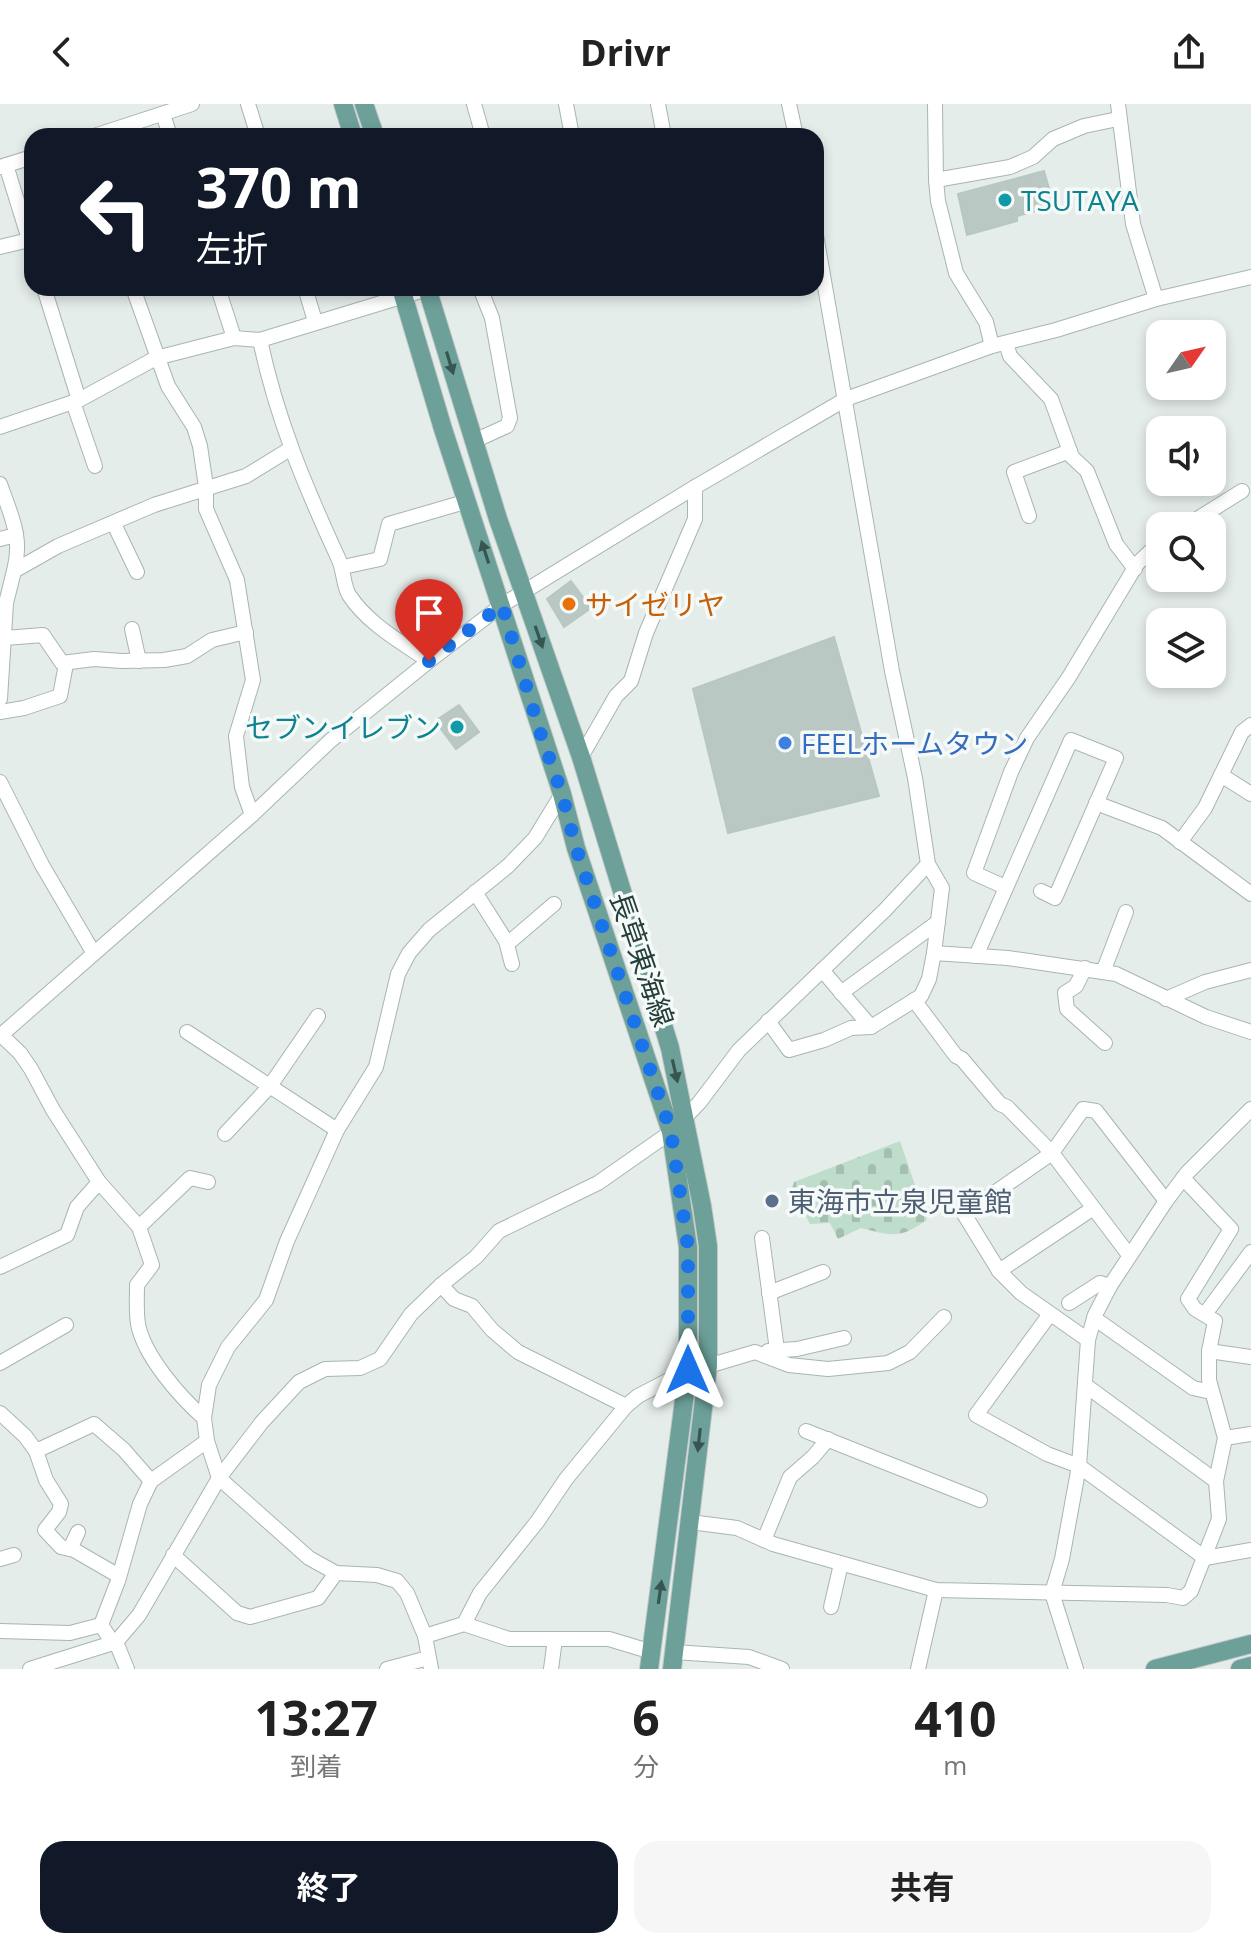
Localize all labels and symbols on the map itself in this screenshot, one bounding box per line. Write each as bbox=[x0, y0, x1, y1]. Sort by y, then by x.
place label: TSUTAYA bbox=[1021, 181, 1139, 219]
marker: TSUTAYA bbox=[996, 191, 1014, 209]
north arrow bbox=[1146, 320, 1226, 400]
one-way arrow bbox=[444, 351, 457, 375]
one-way arrow bbox=[478, 540, 490, 564]
pin bbox=[395, 579, 463, 661]
place label: サイゼリヤ bbox=[585, 585, 725, 623]
marker: サイゼリヤ bbox=[560, 595, 578, 613]
one-way arrow bbox=[533, 625, 545, 649]
place label: セブンイレブン bbox=[245, 708, 441, 746]
marker: セブンイレブン bbox=[448, 718, 466, 736]
place label: FEELホームタウン bbox=[801, 724, 1028, 762]
marker: FEELホームタウン bbox=[776, 734, 794, 752]
street label: 長草東海線 bbox=[602, 887, 684, 1031]
one-way arrow bbox=[669, 1059, 682, 1084]
place label: 東海市立泉児童館 bbox=[788, 1182, 1012, 1220]
marker: 東海市立泉児童館 bbox=[763, 1192, 781, 1210]
position arrow bbox=[646, 1328, 730, 1412]
one-way arrow bbox=[693, 1428, 706, 1453]
one-way arrow bbox=[654, 1579, 667, 1604]

